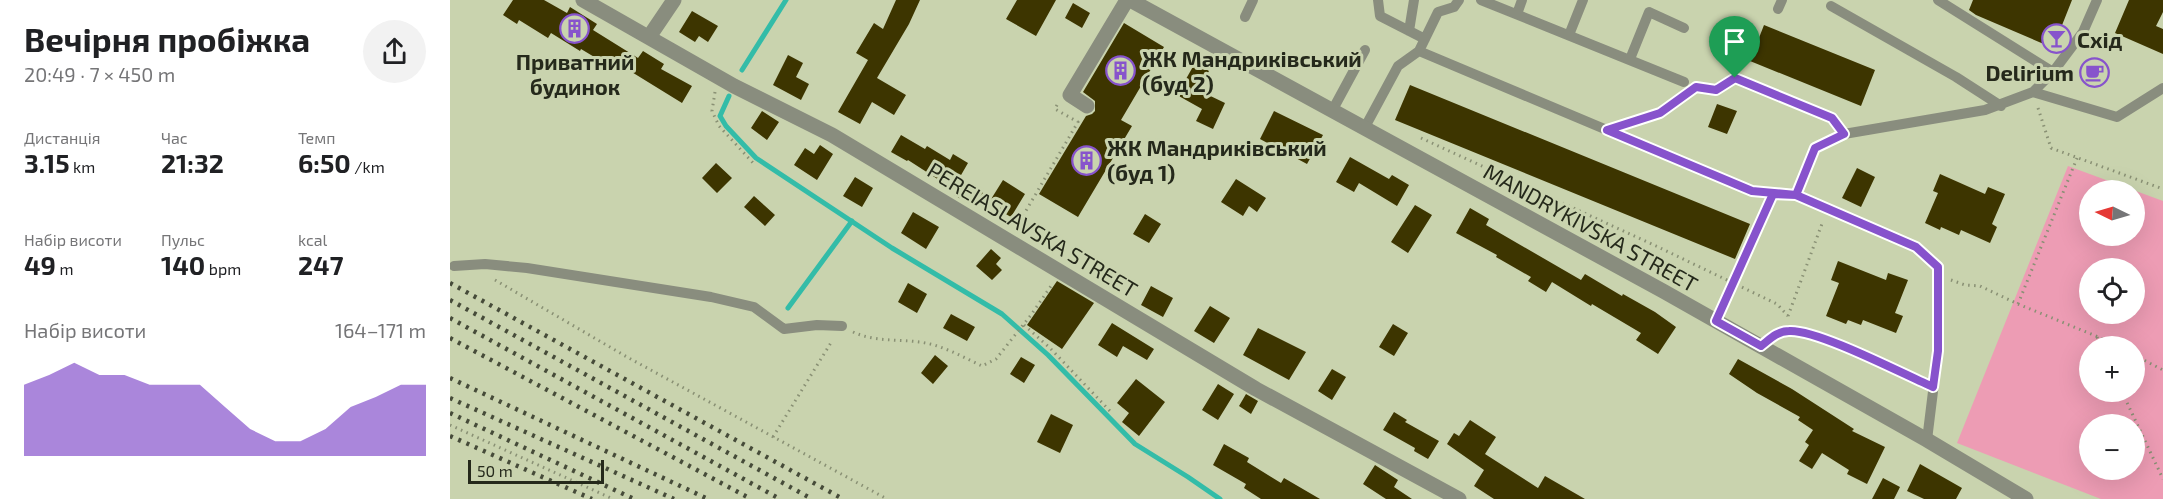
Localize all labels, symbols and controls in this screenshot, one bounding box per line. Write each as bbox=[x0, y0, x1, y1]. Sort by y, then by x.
building icon: Приватний будинок bbox=[559, 13, 591, 45]
pin bbox=[1709, 16, 1760, 78]
text: Вечірня пробіжка bbox=[24, 19, 310, 59]
button: share bbox=[363, 20, 426, 83]
bar icon: Схід bbox=[2040, 23, 2072, 55]
icon: arrive bbox=[1718, 25, 1751, 58]
place label: Схід bbox=[2077, 26, 2123, 52]
place label: ЖК Мандриківський (буд 2) bbox=[1142, 45, 1362, 96]
place label: Приватний будинок bbox=[516, 48, 634, 99]
building icon: ЖК Мандриківський (буд 2) bbox=[1105, 55, 1137, 87]
cafe icon: Delirium bbox=[2079, 56, 2111, 88]
place label: Delirium bbox=[1985, 59, 2074, 85]
text: 20:49 · 7 × 450 m bbox=[24, 62, 175, 86]
text: Дистанція bbox=[24, 128, 101, 147]
text: Час bbox=[161, 128, 188, 147]
text: Темп bbox=[298, 128, 335, 147]
place label: ЖК Мандриківський (буд 1) bbox=[1107, 134, 1327, 185]
building icon: ЖК Мандриківський (буд 1) bbox=[1070, 144, 1102, 176]
text: 3.15 bbox=[24, 147, 70, 178]
text: 21:32 bbox=[161, 147, 224, 178]
text: 6:50 bbox=[298, 147, 351, 178]
street label: PEREIASLAVSKA STREET bbox=[923, 156, 1143, 302]
text: km bbox=[70, 157, 95, 176]
text: /km bbox=[351, 157, 385, 176]
street label: MANDRYKIVSKA STREET bbox=[1479, 157, 1703, 297]
north arrow bbox=[2079, 180, 2145, 246]
map controls bbox=[2079, 180, 2145, 480]
text: Набір висоти bbox=[24, 230, 122, 249]
text: Пульс bbox=[161, 230, 205, 249]
text: kcal bbox=[298, 230, 327, 249]
text: 49 bbox=[24, 249, 56, 280]
text: 140 bbox=[161, 249, 205, 280]
text: 247 bbox=[298, 249, 343, 280]
button: locate bbox=[2079, 258, 2145, 324]
text: m bbox=[56, 259, 74, 278]
text: bpm bbox=[205, 259, 241, 278]
text: Набір висоти bbox=[24, 318, 146, 342]
text: 164–171 m bbox=[335, 318, 426, 342]
button: + bbox=[2079, 336, 2145, 402]
button: − bbox=[2079, 414, 2145, 480]
scale bar bbox=[468, 457, 604, 484]
text: 50 m bbox=[477, 461, 513, 480]

